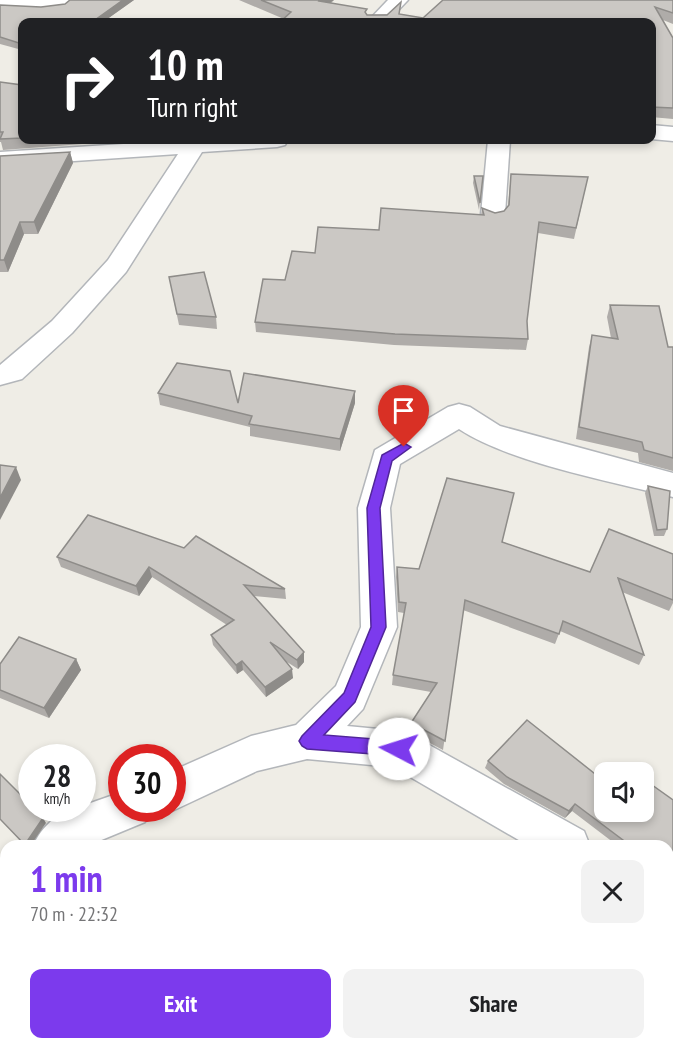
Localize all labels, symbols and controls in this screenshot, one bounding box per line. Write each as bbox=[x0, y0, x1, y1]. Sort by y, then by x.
text: 10 m bbox=[147, 37, 224, 92]
icon: right bbox=[48, 42, 126, 120]
text: Turn right bbox=[147, 90, 238, 124]
pin bbox=[378, 385, 429, 447]
icon: arrive bbox=[387, 394, 420, 427]
position arrow bbox=[367, 717, 431, 781]
speed limit sign: 30 bbox=[108, 744, 186, 822]
text: 28 bbox=[43, 756, 71, 795]
map controls bbox=[594, 762, 654, 822]
button: sound bbox=[594, 762, 654, 822]
text: km/h bbox=[44, 789, 70, 808]
text: 1 min bbox=[30, 855, 103, 902]
button: close bbox=[581, 860, 644, 923]
text: 70 m · 22:32 bbox=[30, 901, 118, 927]
button: Exit bbox=[30, 969, 331, 1038]
button: Share bbox=[343, 969, 644, 1038]

